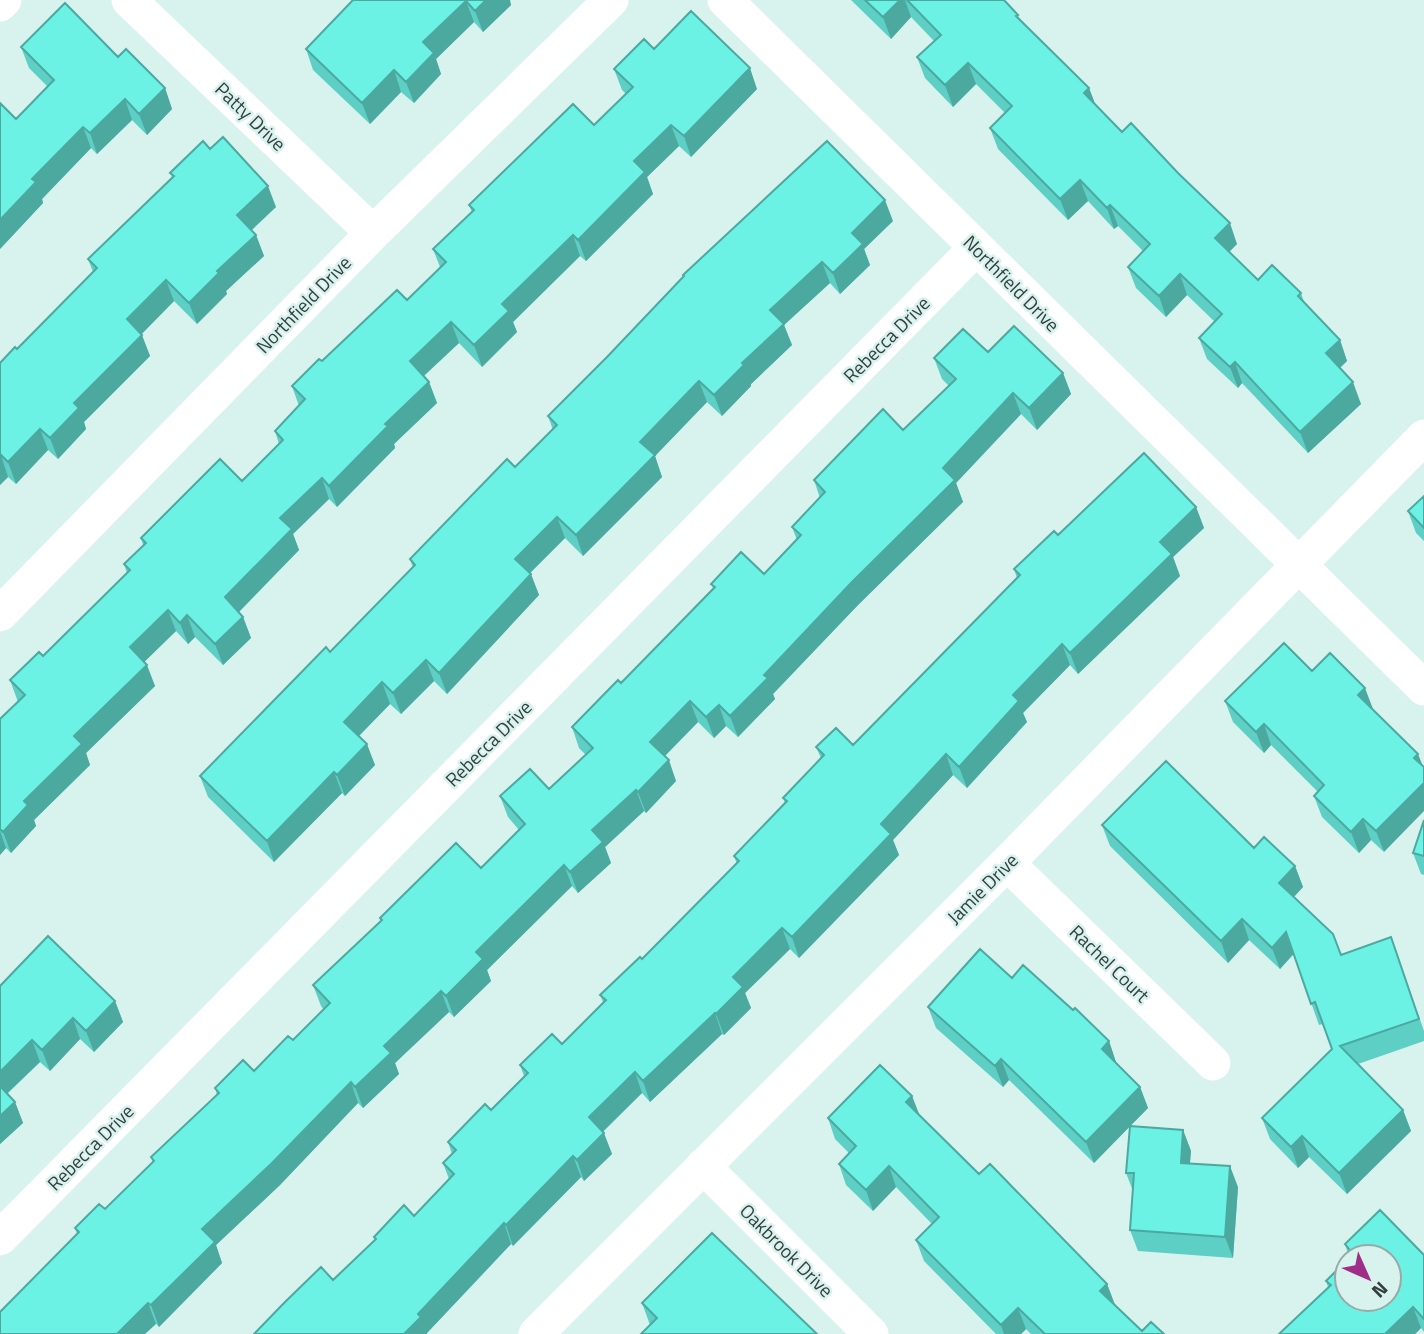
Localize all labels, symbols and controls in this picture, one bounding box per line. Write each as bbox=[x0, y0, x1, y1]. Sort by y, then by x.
street label: Patty Drive bbox=[209, 75, 293, 157]
street label: Northfield Drive bbox=[957, 228, 1067, 338]
street label: Northfield Drive bbox=[249, 248, 357, 360]
street label: Rebecca Drive bbox=[836, 289, 936, 389]
street label: Rebecca Drive bbox=[438, 693, 538, 793]
street label: Jamie Drive bbox=[940, 846, 1024, 930]
street label: Rachel Court bbox=[1063, 917, 1157, 1009]
street label: Rebecca Drive bbox=[40, 1097, 140, 1197]
street label: Oakbrook Drive bbox=[733, 1196, 841, 1304]
north arrow bbox=[1333, 1243, 1403, 1313]
text: N bbox=[1365, 1275, 1395, 1305]

